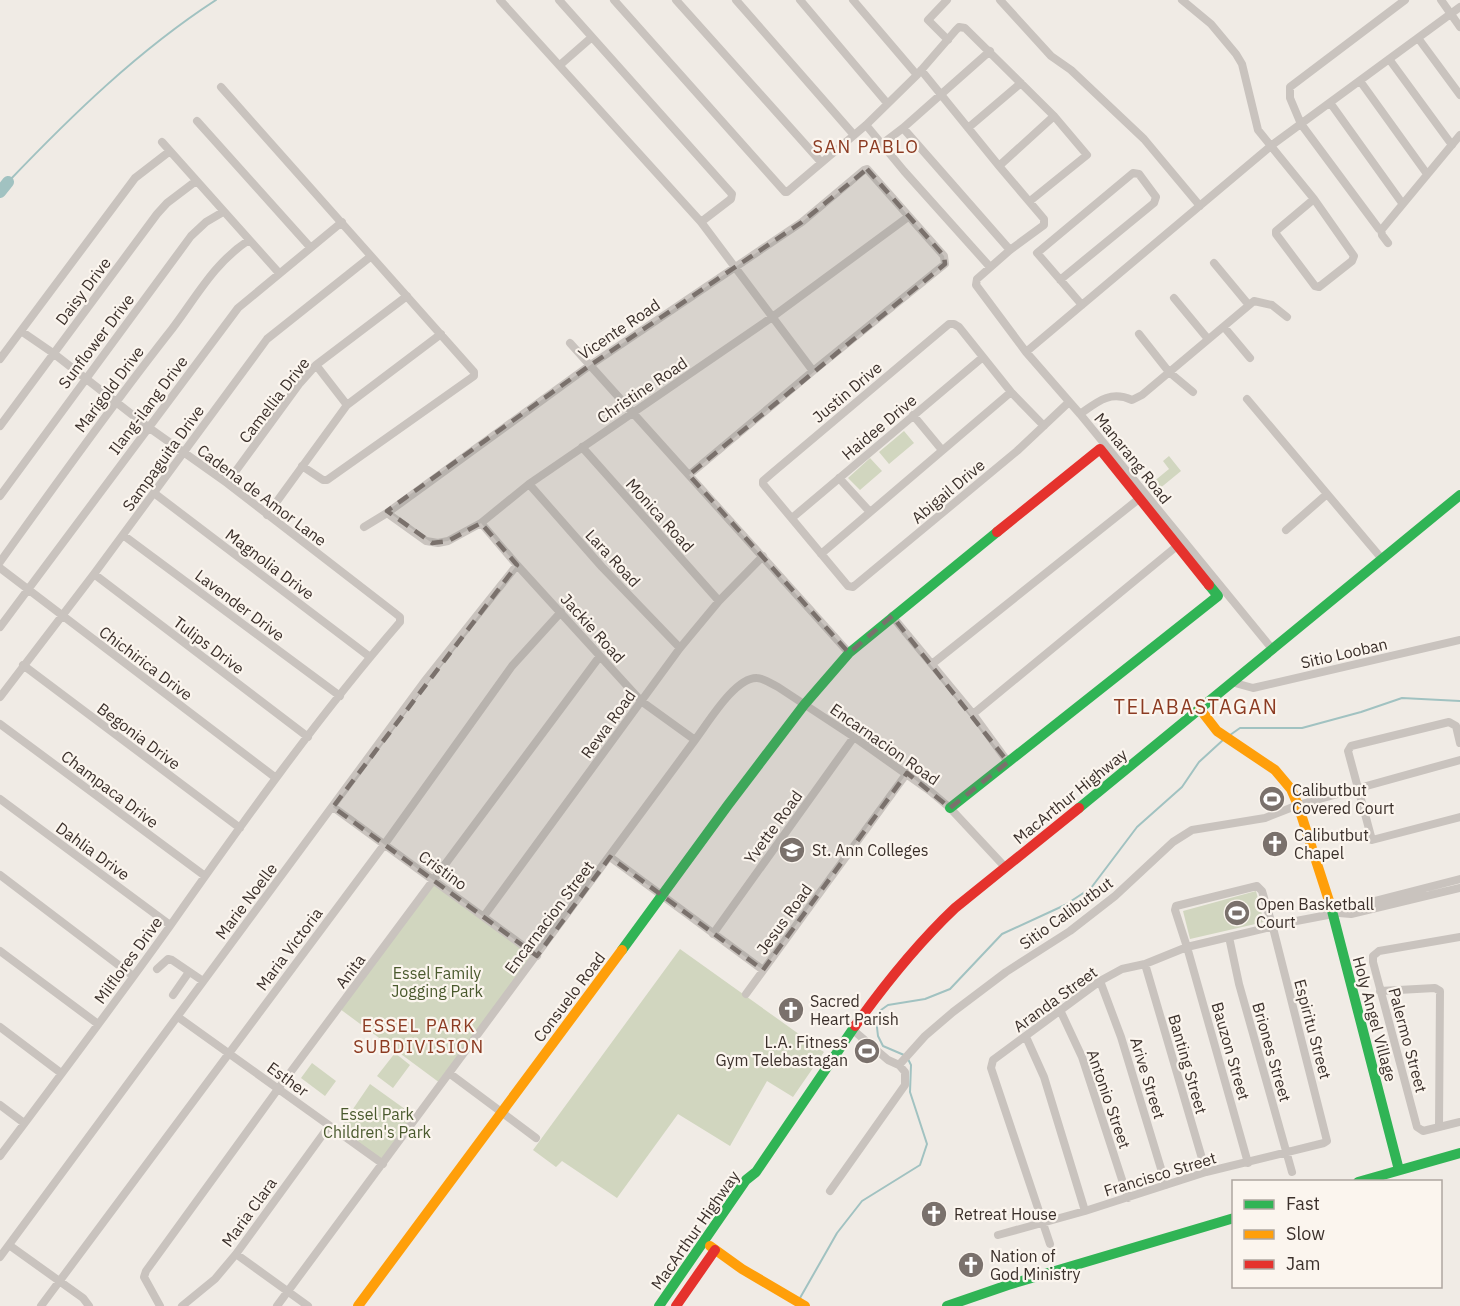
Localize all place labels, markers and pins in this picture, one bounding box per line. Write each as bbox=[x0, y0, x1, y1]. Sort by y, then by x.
place label: Calibutbut Covered Court bbox=[1292, 780, 1394, 818]
sports icon: Calibutbut Covered Court bbox=[1257, 784, 1287, 814]
place label: Calibutbut Chapel bbox=[1294, 825, 1369, 863]
church icon: Calibutbut Chapel bbox=[1260, 829, 1290, 859]
school or university icon: St. Ann Colleges bbox=[777, 835, 807, 865]
place label: St. Ann Colleges bbox=[812, 840, 928, 860]
place label: Open Basketball Court bbox=[1256, 894, 1374, 932]
sports icon: Open Basketball Court bbox=[1222, 898, 1252, 928]
place label: Sacred Heart Parish bbox=[810, 991, 899, 1029]
church icon: Sacred Heart Parish bbox=[776, 995, 806, 1025]
place label: L.A. Fitness Gym Telebastagan bbox=[715, 1032, 848, 1070]
sports icon: L.A. Fitness Gym Telebastagan bbox=[852, 1036, 882, 1066]
church icon: Retreat House bbox=[919, 1199, 949, 1229]
place label: Retreat House bbox=[954, 1204, 1057, 1224]
place label: Nation of God Ministry bbox=[990, 1246, 1081, 1284]
church icon: Nation of God Ministry bbox=[956, 1250, 986, 1280]

